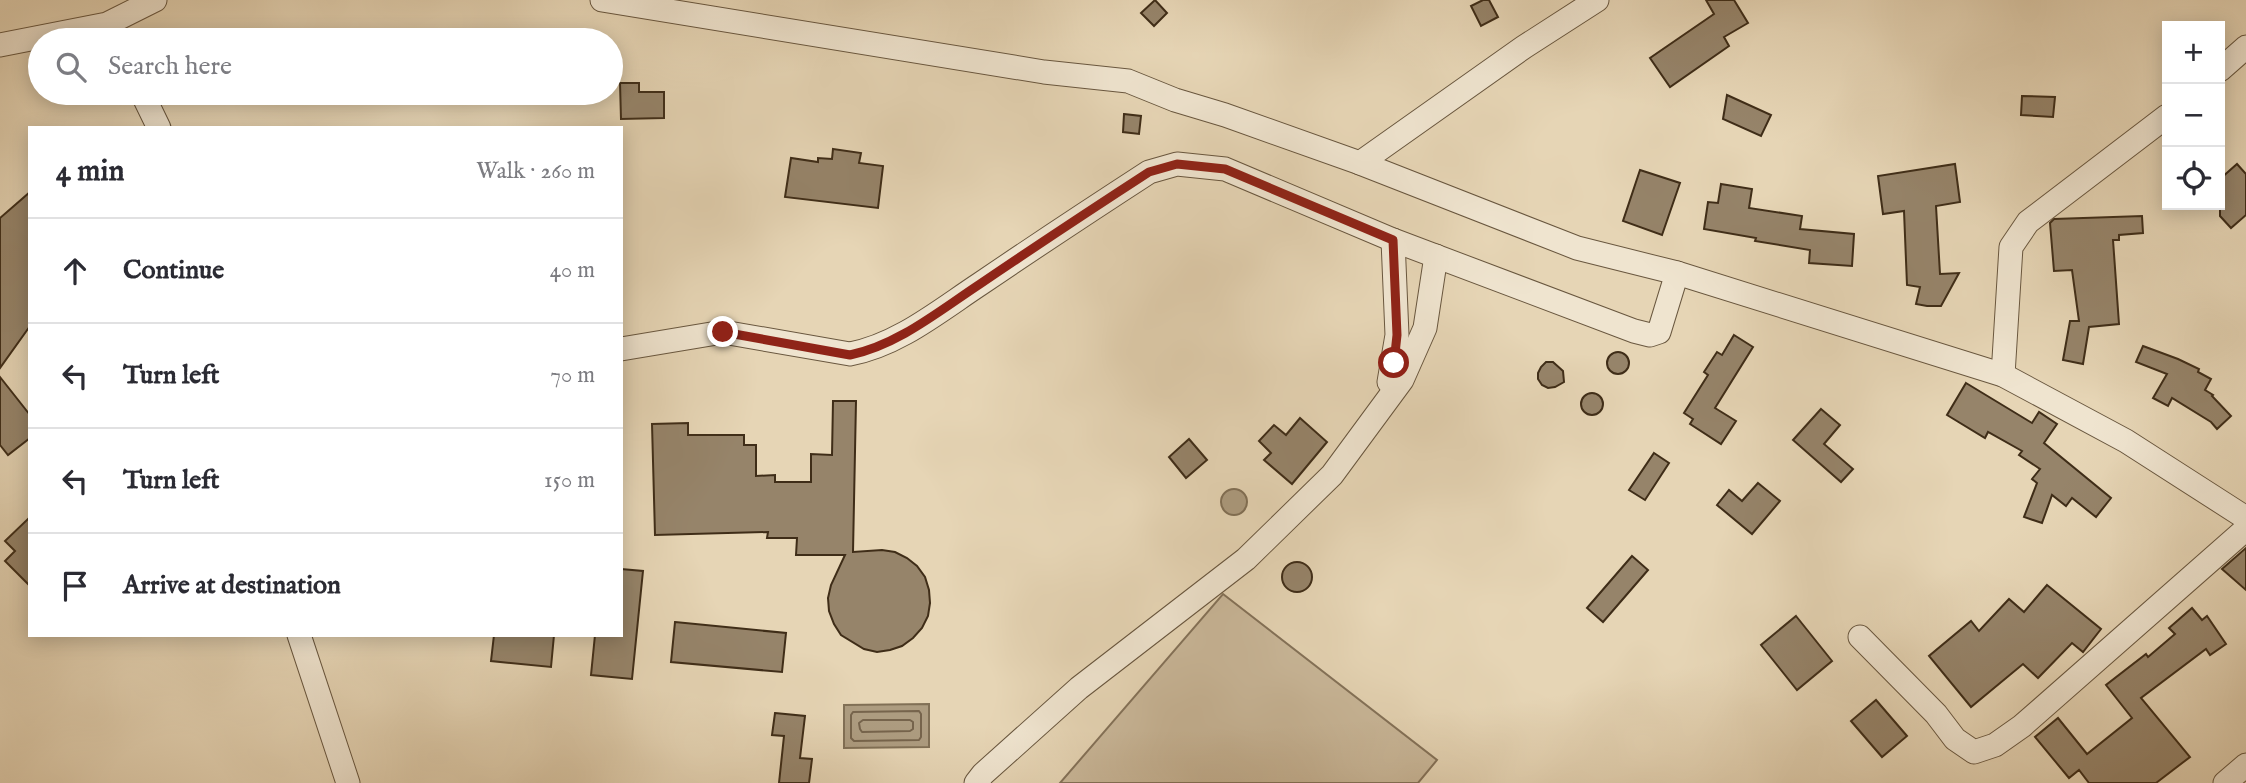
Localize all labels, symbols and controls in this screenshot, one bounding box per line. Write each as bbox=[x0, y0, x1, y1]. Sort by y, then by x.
map controls bbox=[2162, 21, 2225, 210]
button: + bbox=[2162, 21, 2225, 84]
search box bbox=[28, 28, 623, 105]
icon: search bbox=[52, 48, 90, 86]
text: Search here bbox=[108, 50, 232, 83]
button: − bbox=[2162, 84, 2225, 147]
button: locate bbox=[2162, 147, 2225, 210]
text: 4 min bbox=[56, 153, 124, 191]
text: Walk · 260 m bbox=[476, 157, 595, 186]
icon: ahead bbox=[56, 252, 94, 290]
text: Continue bbox=[123, 254, 224, 287]
text: 40 m bbox=[550, 256, 595, 285]
route end bbox=[707, 316, 738, 347]
route start bbox=[1378, 347, 1409, 378]
icon: left bbox=[56, 357, 94, 395]
text: Turn left bbox=[123, 359, 220, 392]
text: 70 m bbox=[550, 361, 595, 390]
icon: left bbox=[56, 462, 94, 500]
text: Turn left bbox=[123, 464, 220, 497]
text: 150 m bbox=[544, 466, 595, 495]
icon: arrive bbox=[56, 567, 94, 605]
text: Arrive at destination bbox=[123, 569, 341, 602]

